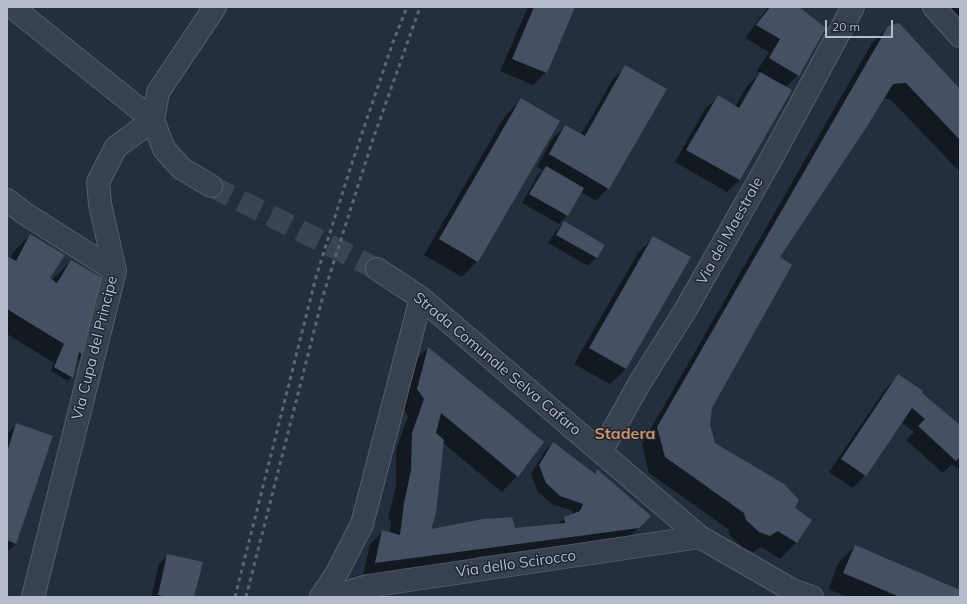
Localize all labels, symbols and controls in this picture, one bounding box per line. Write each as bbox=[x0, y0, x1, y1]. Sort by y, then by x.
scale bar bbox=[827, 12, 895, 38]
text: 20 m bbox=[832, 19, 860, 34]
street label: Via del Maestrale bbox=[693, 174, 767, 288]
street label: Via Cupa del Principe bbox=[68, 274, 122, 422]
street label: Strada Comunale Selva Cafaro bbox=[410, 289, 584, 439]
district label: Stadera bbox=[594, 424, 656, 444]
street label: Via dello Scirocco bbox=[455, 547, 577, 581]

